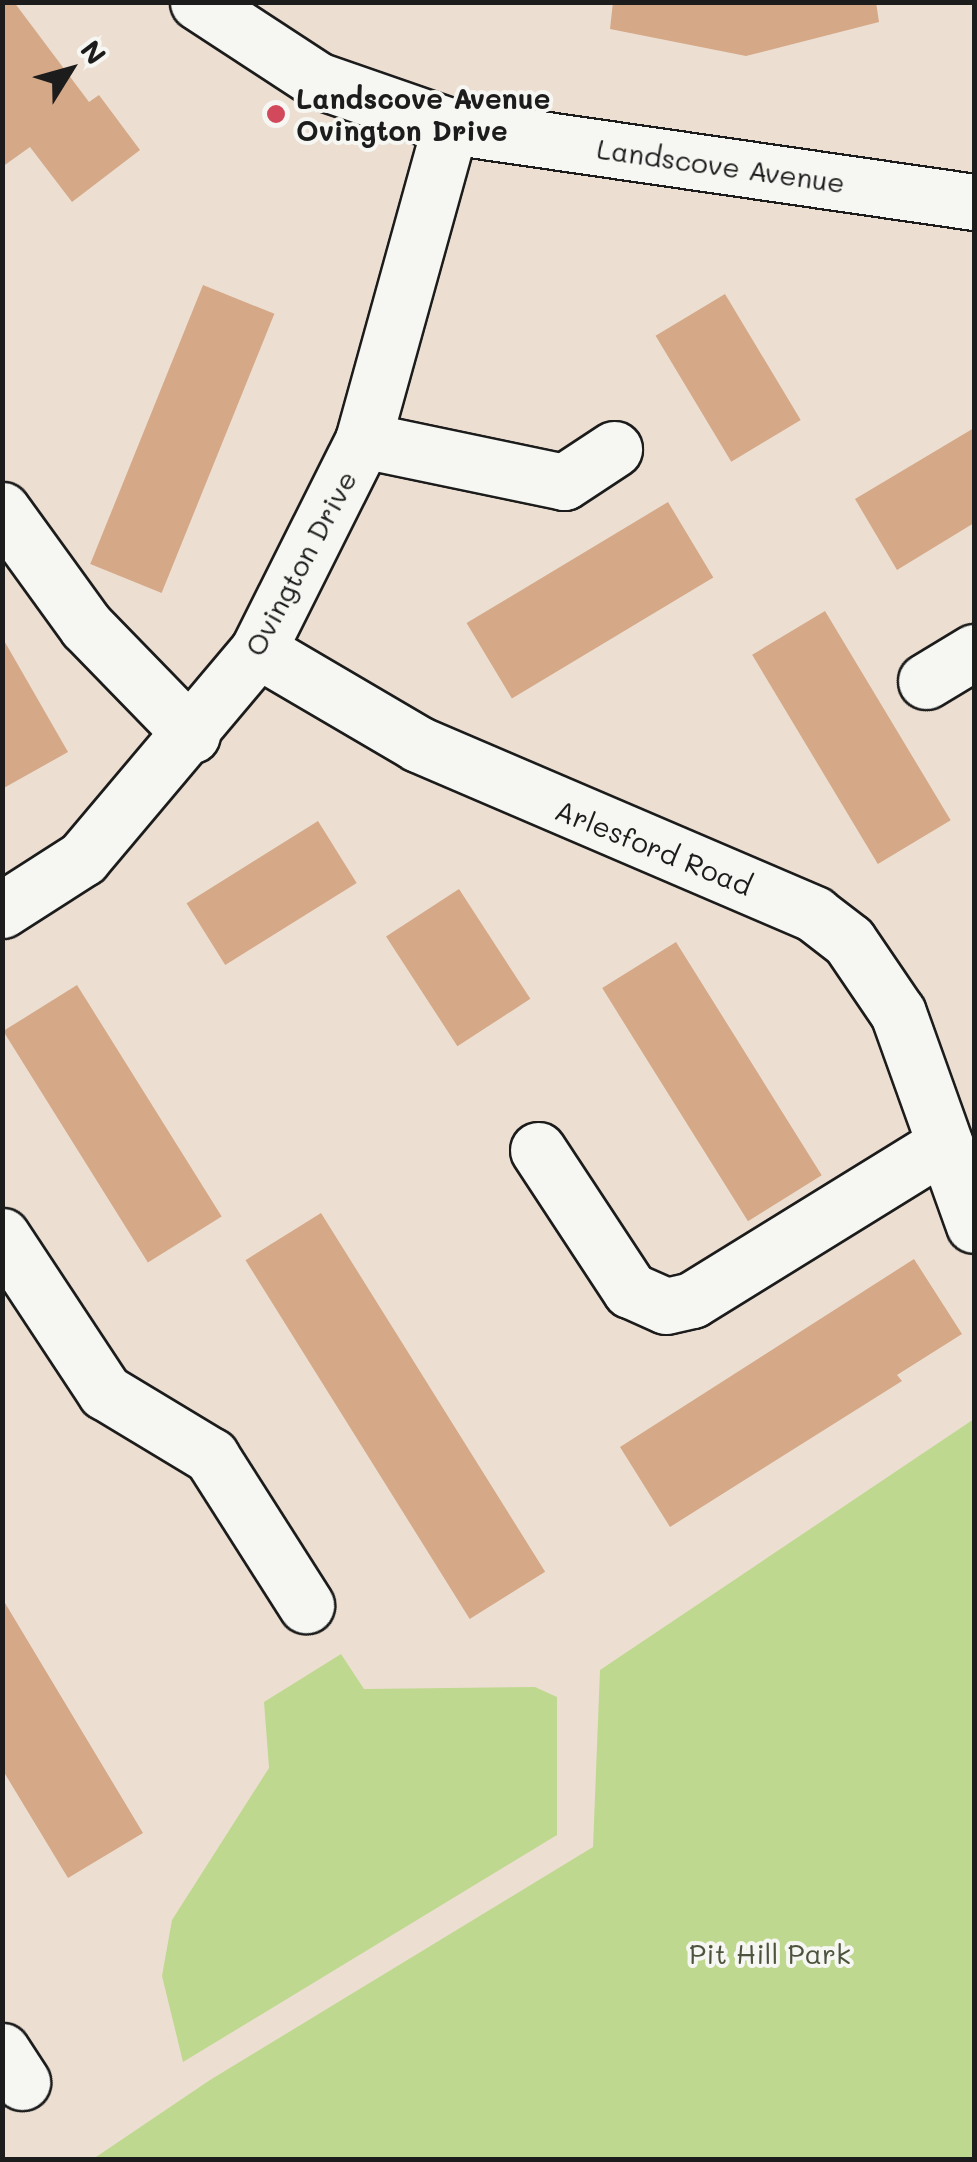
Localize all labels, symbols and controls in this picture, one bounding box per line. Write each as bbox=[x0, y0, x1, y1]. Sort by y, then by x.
north arrow bbox=[20, 20, 120, 120]
text: N bbox=[73, 33, 115, 71]
place label: Landscove Avenue Ovington Drive bbox=[296, 81, 550, 147]
marker: Landscove Avenue Ovington Drive bbox=[265, 103, 287, 125]
street label: Landscove Avenue bbox=[595, 131, 847, 199]
street label: Ovington Drive bbox=[237, 465, 363, 661]
street label: Arlesford Road bbox=[551, 792, 757, 902]
park label: Pit Hill Park bbox=[689, 1936, 851, 1970]

